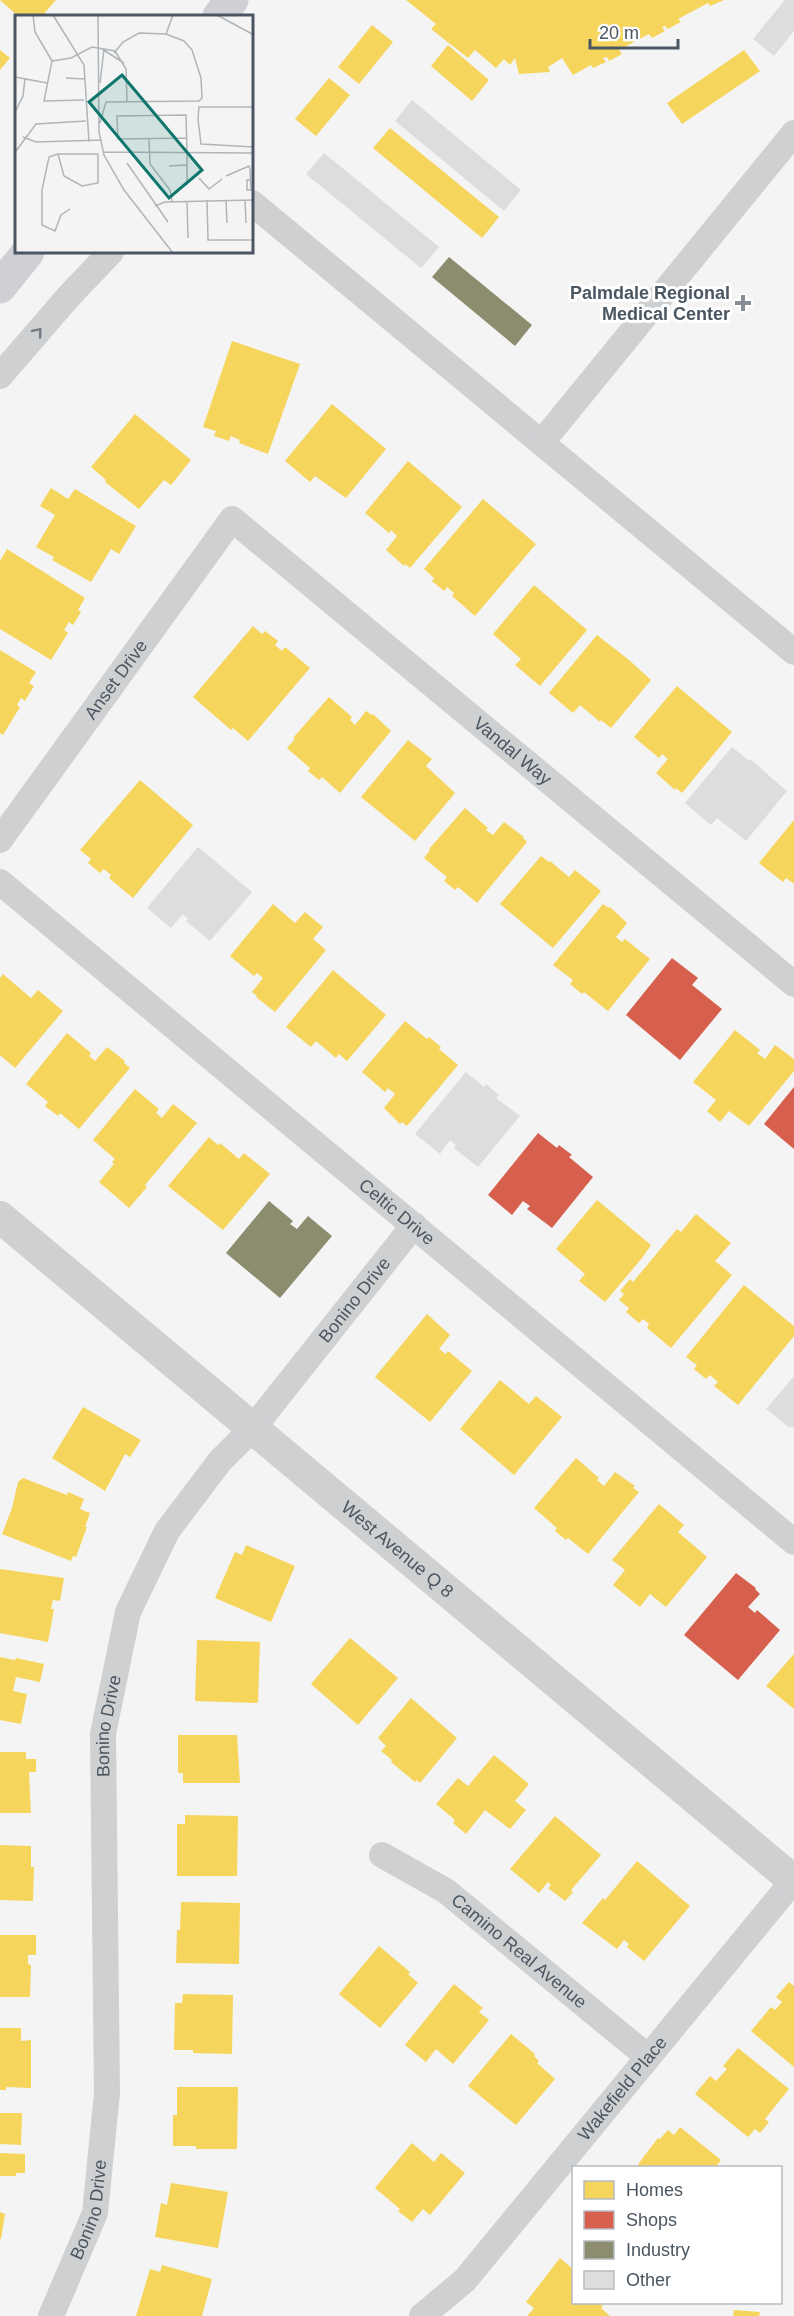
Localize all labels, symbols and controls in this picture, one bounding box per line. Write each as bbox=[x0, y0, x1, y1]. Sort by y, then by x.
scale bar bbox=[590, 12, 678, 50]
inset map bbox=[15, 15, 254, 254]
text: 20 m bbox=[599, 23, 639, 43]
place label: Palmdale Regional Medical Center bbox=[570, 283, 730, 324]
marker: Palmdale Regional Medical Center bbox=[734, 294, 752, 312]
one-way arrow bbox=[31, 328, 42, 339]
street label: Anset Drive bbox=[81, 636, 151, 723]
street label: Vandal Way bbox=[469, 713, 555, 789]
street label: Celtic Drive bbox=[355, 1175, 439, 1249]
street label: Bonino Drive bbox=[315, 1253, 394, 1347]
street label: West Avenue Q 8 bbox=[337, 1497, 457, 1602]
street label: Bonino Drive bbox=[93, 1673, 125, 1777]
street label: Camino Real Avenue bbox=[447, 1890, 591, 2012]
street label: Wakefield Place bbox=[574, 2033, 671, 2144]
street label: Bonino Drive bbox=[66, 2159, 110, 2263]
legend bbox=[572, 2166, 782, 2304]
text: Homes bbox=[626, 2180, 683, 2200]
text: Shops bbox=[626, 2210, 677, 2230]
text: Industry bbox=[626, 2240, 690, 2260]
text: Other bbox=[626, 2270, 671, 2290]

